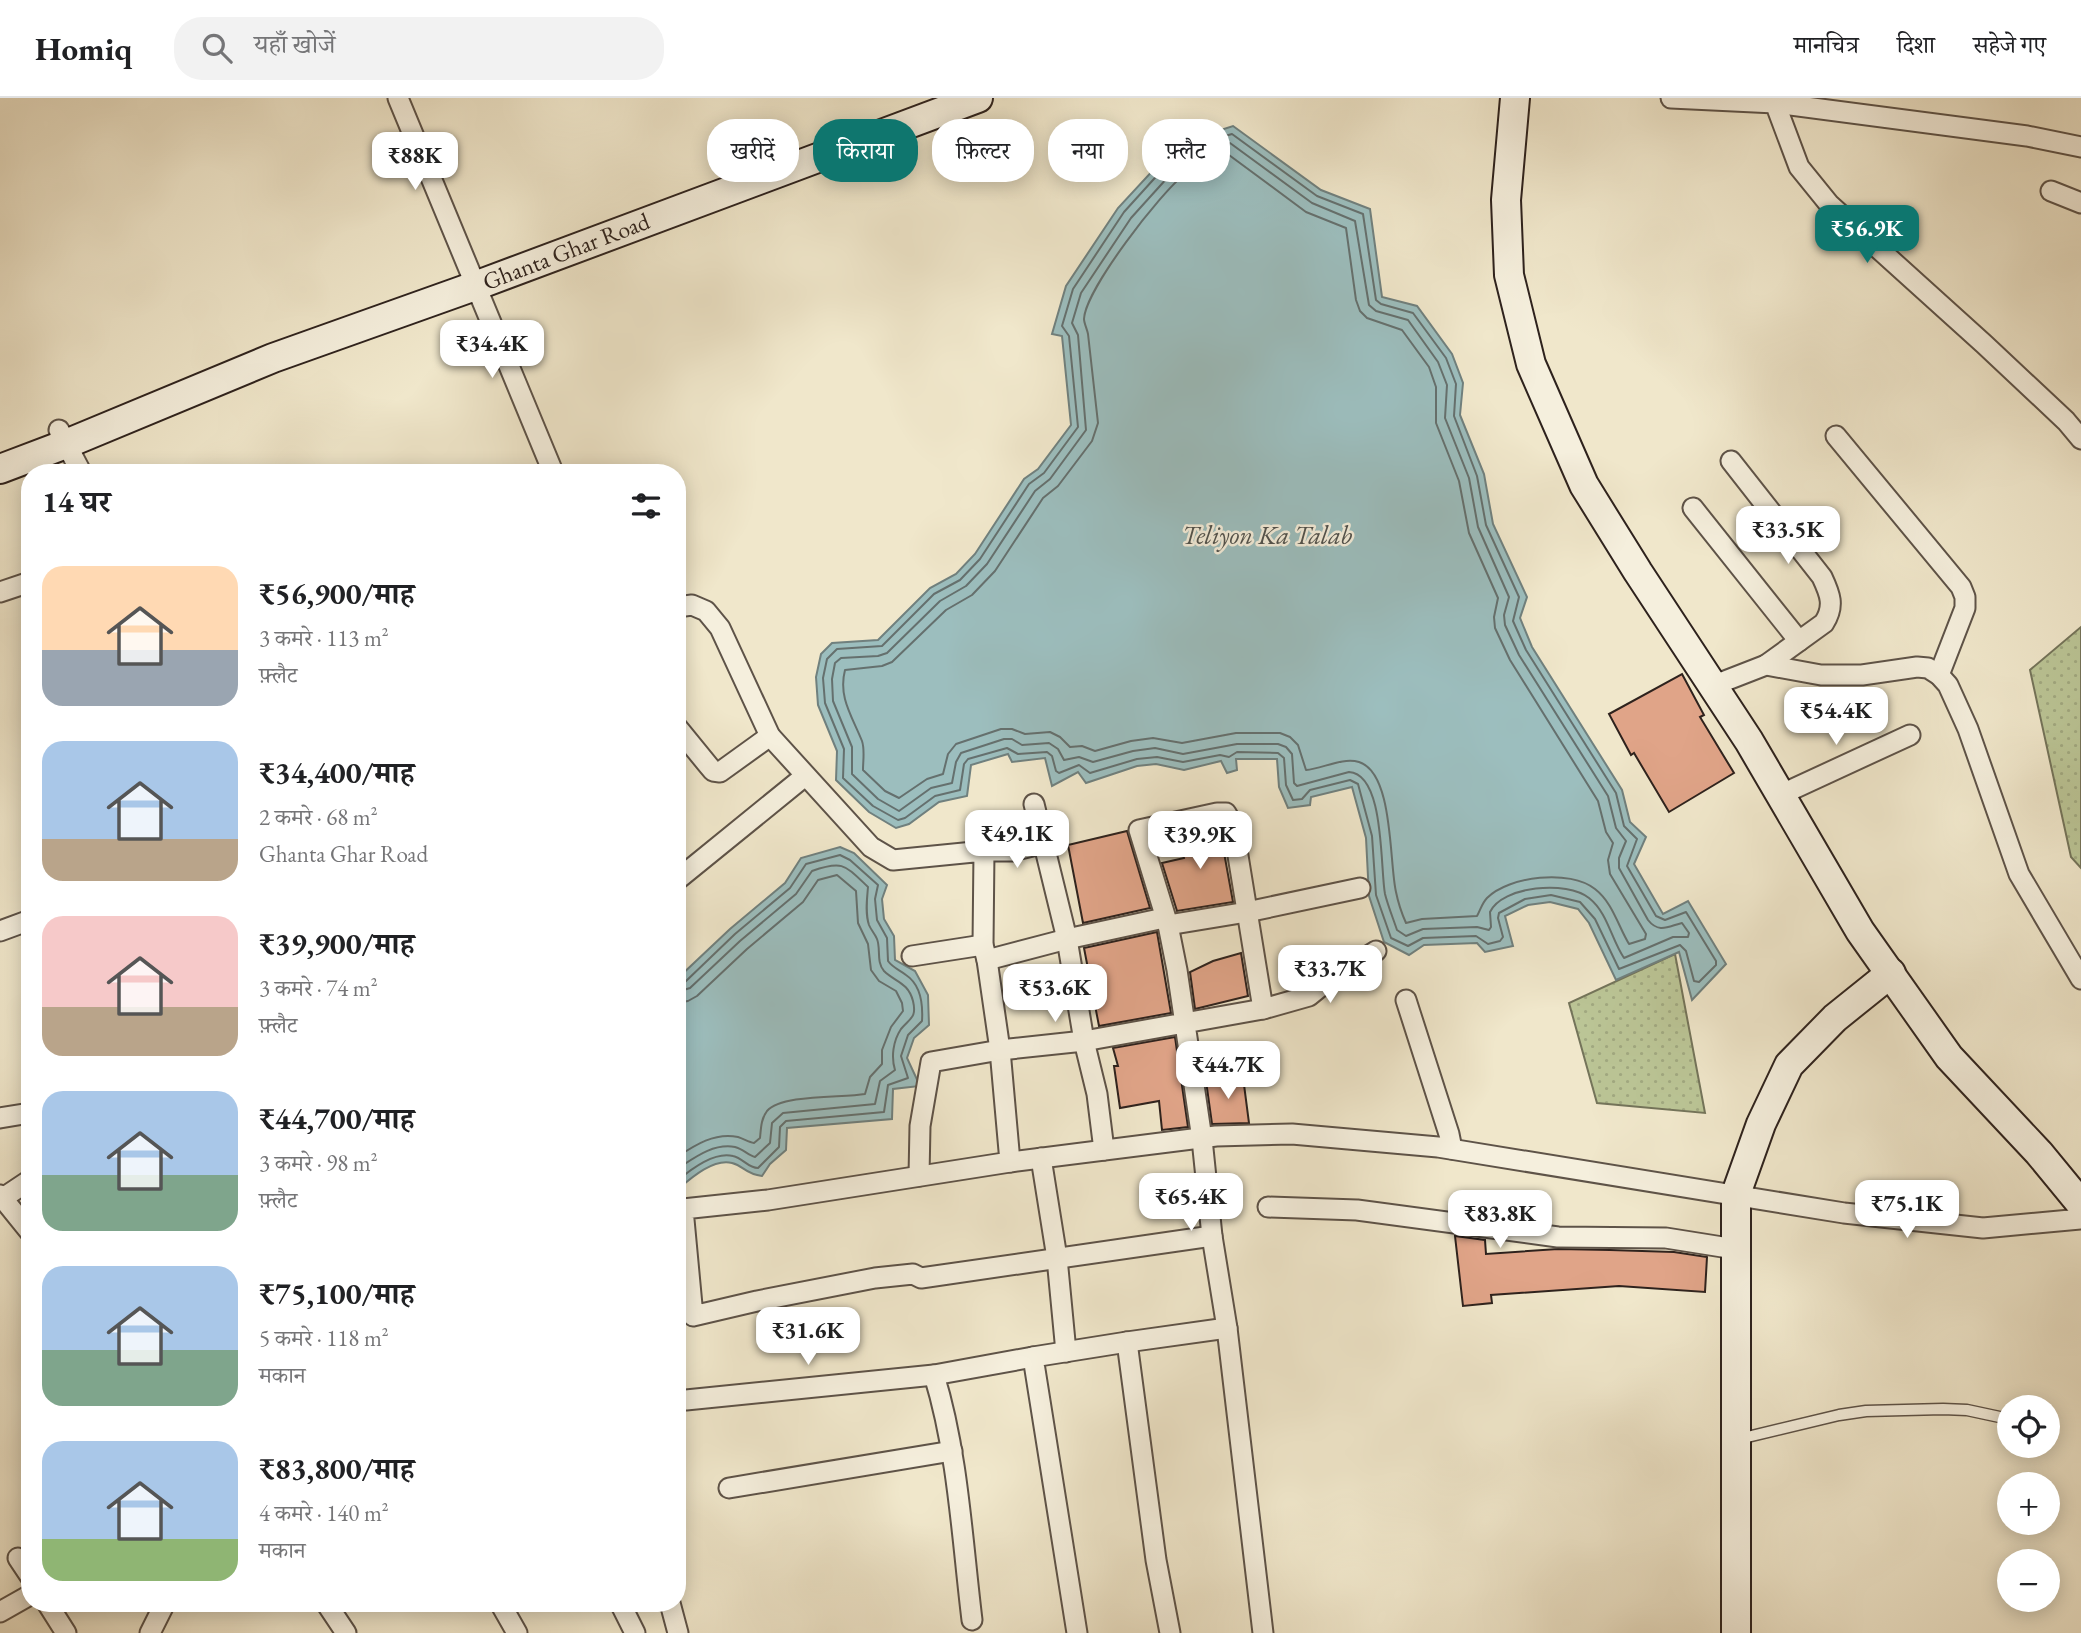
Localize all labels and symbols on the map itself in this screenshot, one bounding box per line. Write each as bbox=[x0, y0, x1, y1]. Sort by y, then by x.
pin: ₹88K bbox=[374, 132, 456, 192]
street label: Ghanta Ghar Road bbox=[478, 205, 655, 297]
pin: ₹56.9K bbox=[1810, 206, 1924, 265]
pin: ₹34.4K bbox=[435, 320, 549, 380]
pin: ₹33.5K bbox=[1731, 506, 1845, 566]
water label: Teliyon Ka Talab bbox=[1182, 518, 1352, 552]
pin: ₹54.4K bbox=[1779, 688, 1893, 747]
pin: ₹49.1K bbox=[960, 810, 1074, 870]
pin: ₹39.9K bbox=[1143, 812, 1257, 871]
pin: ₹33.7K bbox=[1273, 946, 1387, 1005]
pin: ₹53.6K bbox=[998, 964, 1112, 1024]
pin: ₹44.7K bbox=[1171, 1042, 1285, 1101]
pin: ₹65.4K bbox=[1134, 1174, 1248, 1233]
pin: ₹75.1K bbox=[1850, 1180, 1964, 1240]
pin: ₹83.8K bbox=[1443, 1190, 1557, 1250]
pin: ₹31.6K bbox=[751, 1308, 865, 1367]

